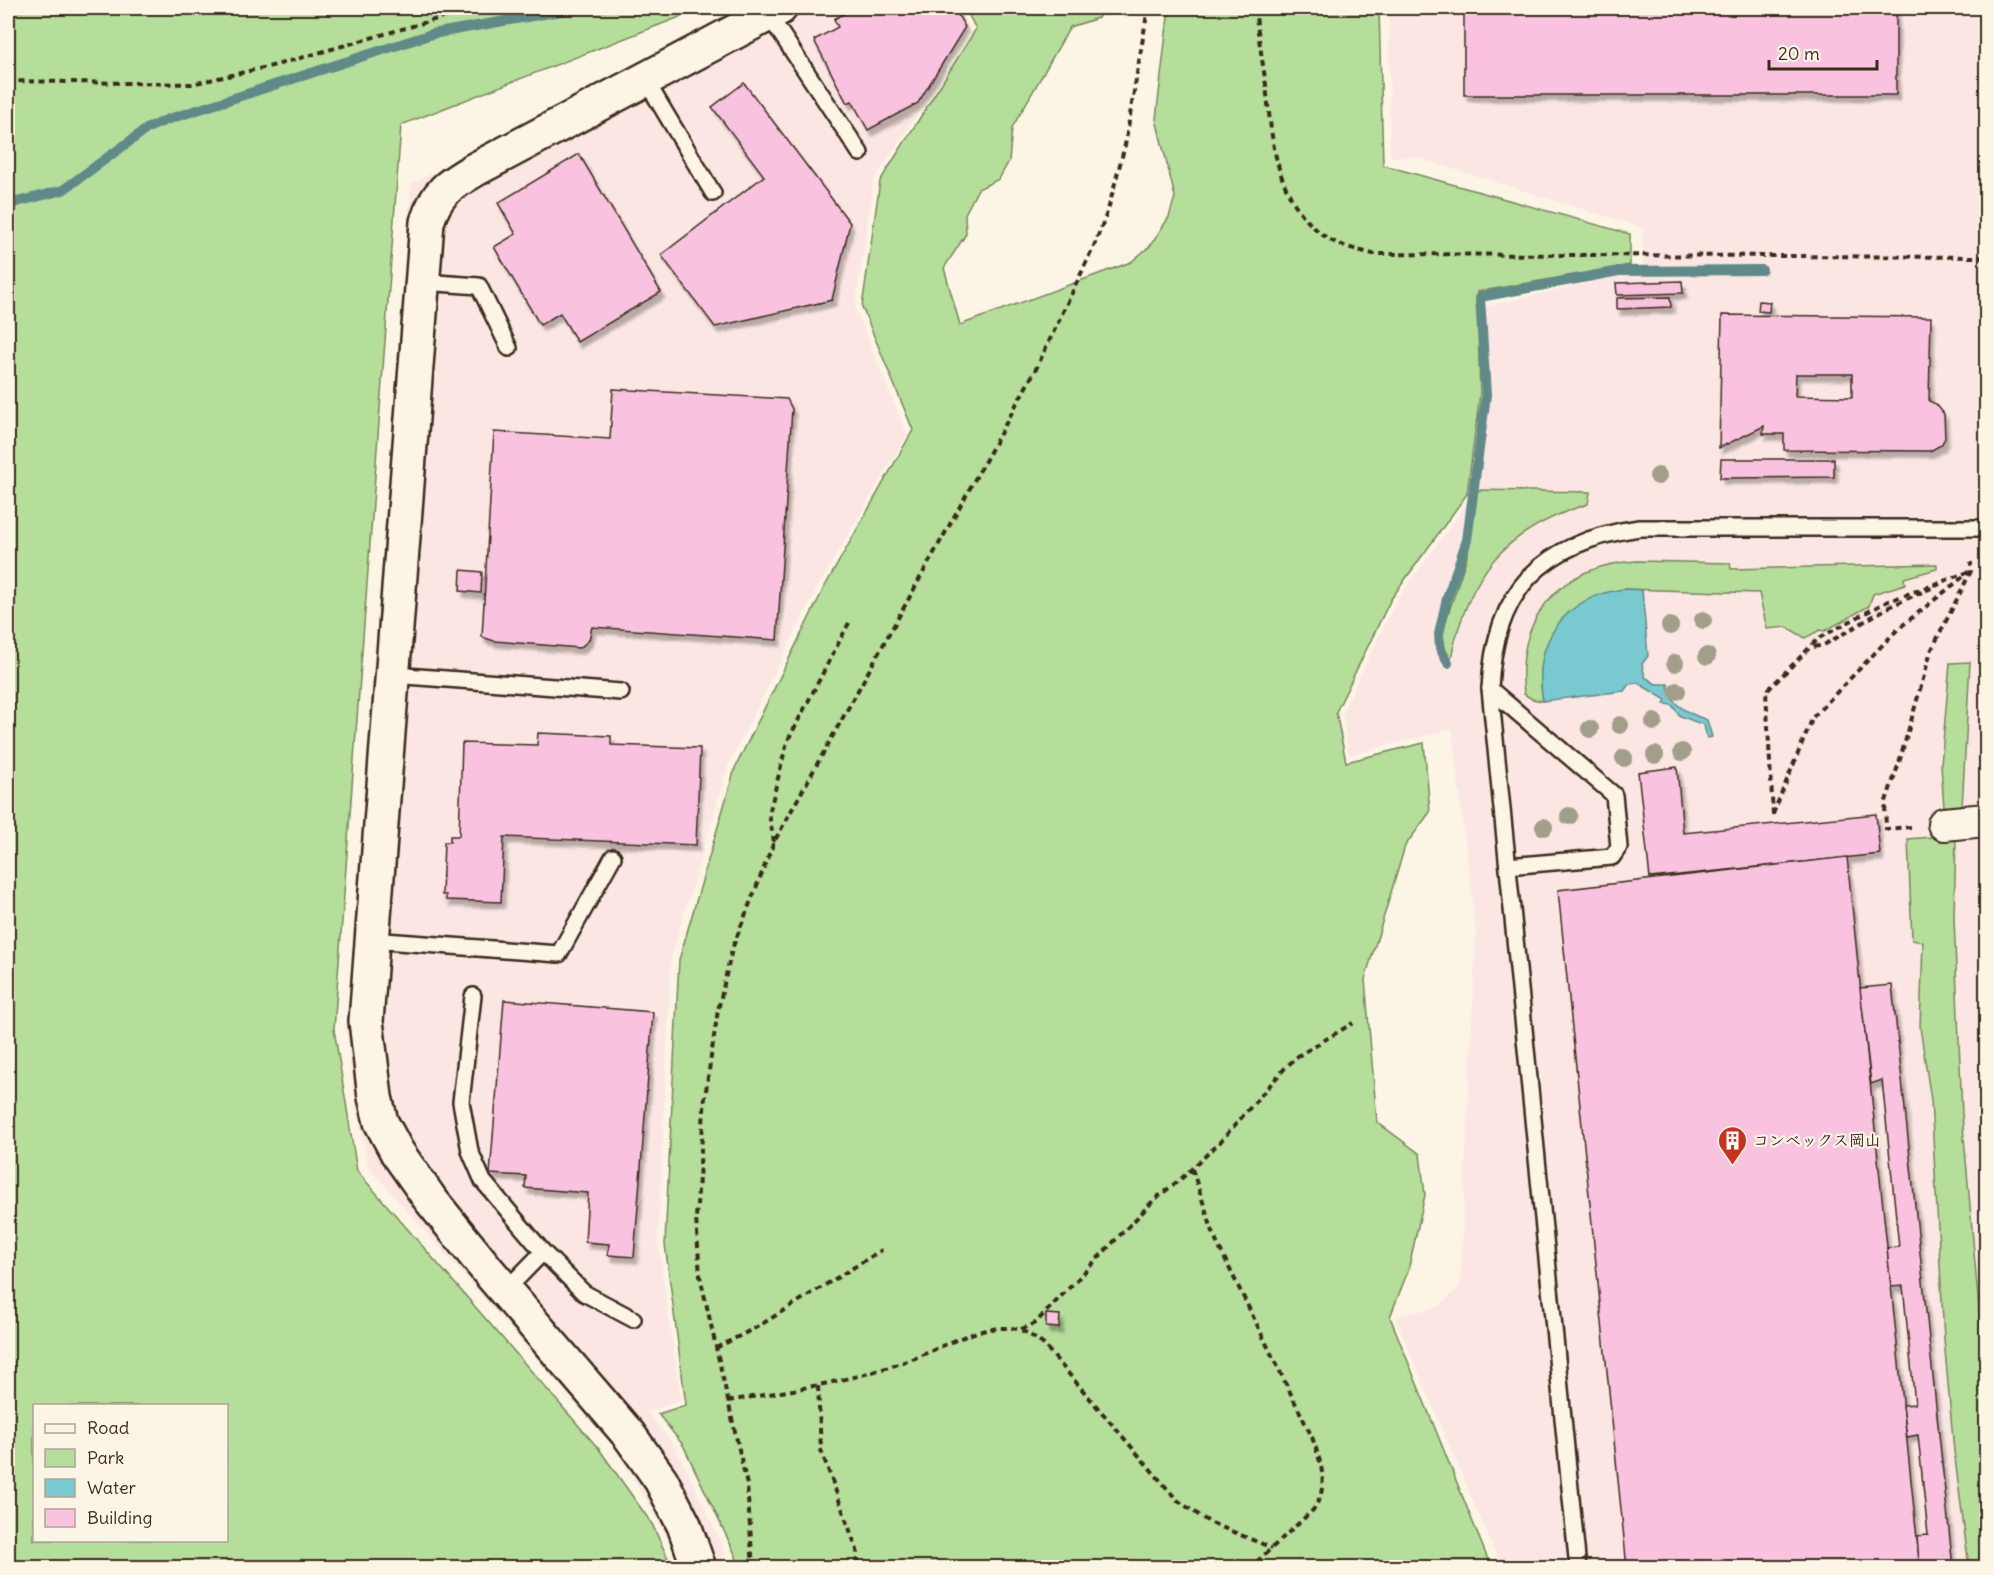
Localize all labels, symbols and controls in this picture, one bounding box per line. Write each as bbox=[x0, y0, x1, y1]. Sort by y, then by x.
scale bar bbox=[1769, 33, 1877, 71]
text: 20 m bbox=[1778, 42, 1820, 65]
building icon: コンベックス岡山 bbox=[1716, 1124, 1748, 1166]
place label: コンベックス岡山 bbox=[1753, 1130, 1881, 1150]
legend bbox=[33, 1404, 228, 1542]
text: Road bbox=[87, 1416, 130, 1439]
text: Park bbox=[87, 1446, 124, 1469]
text: Water bbox=[87, 1476, 137, 1499]
text: Building bbox=[87, 1506, 152, 1529]

